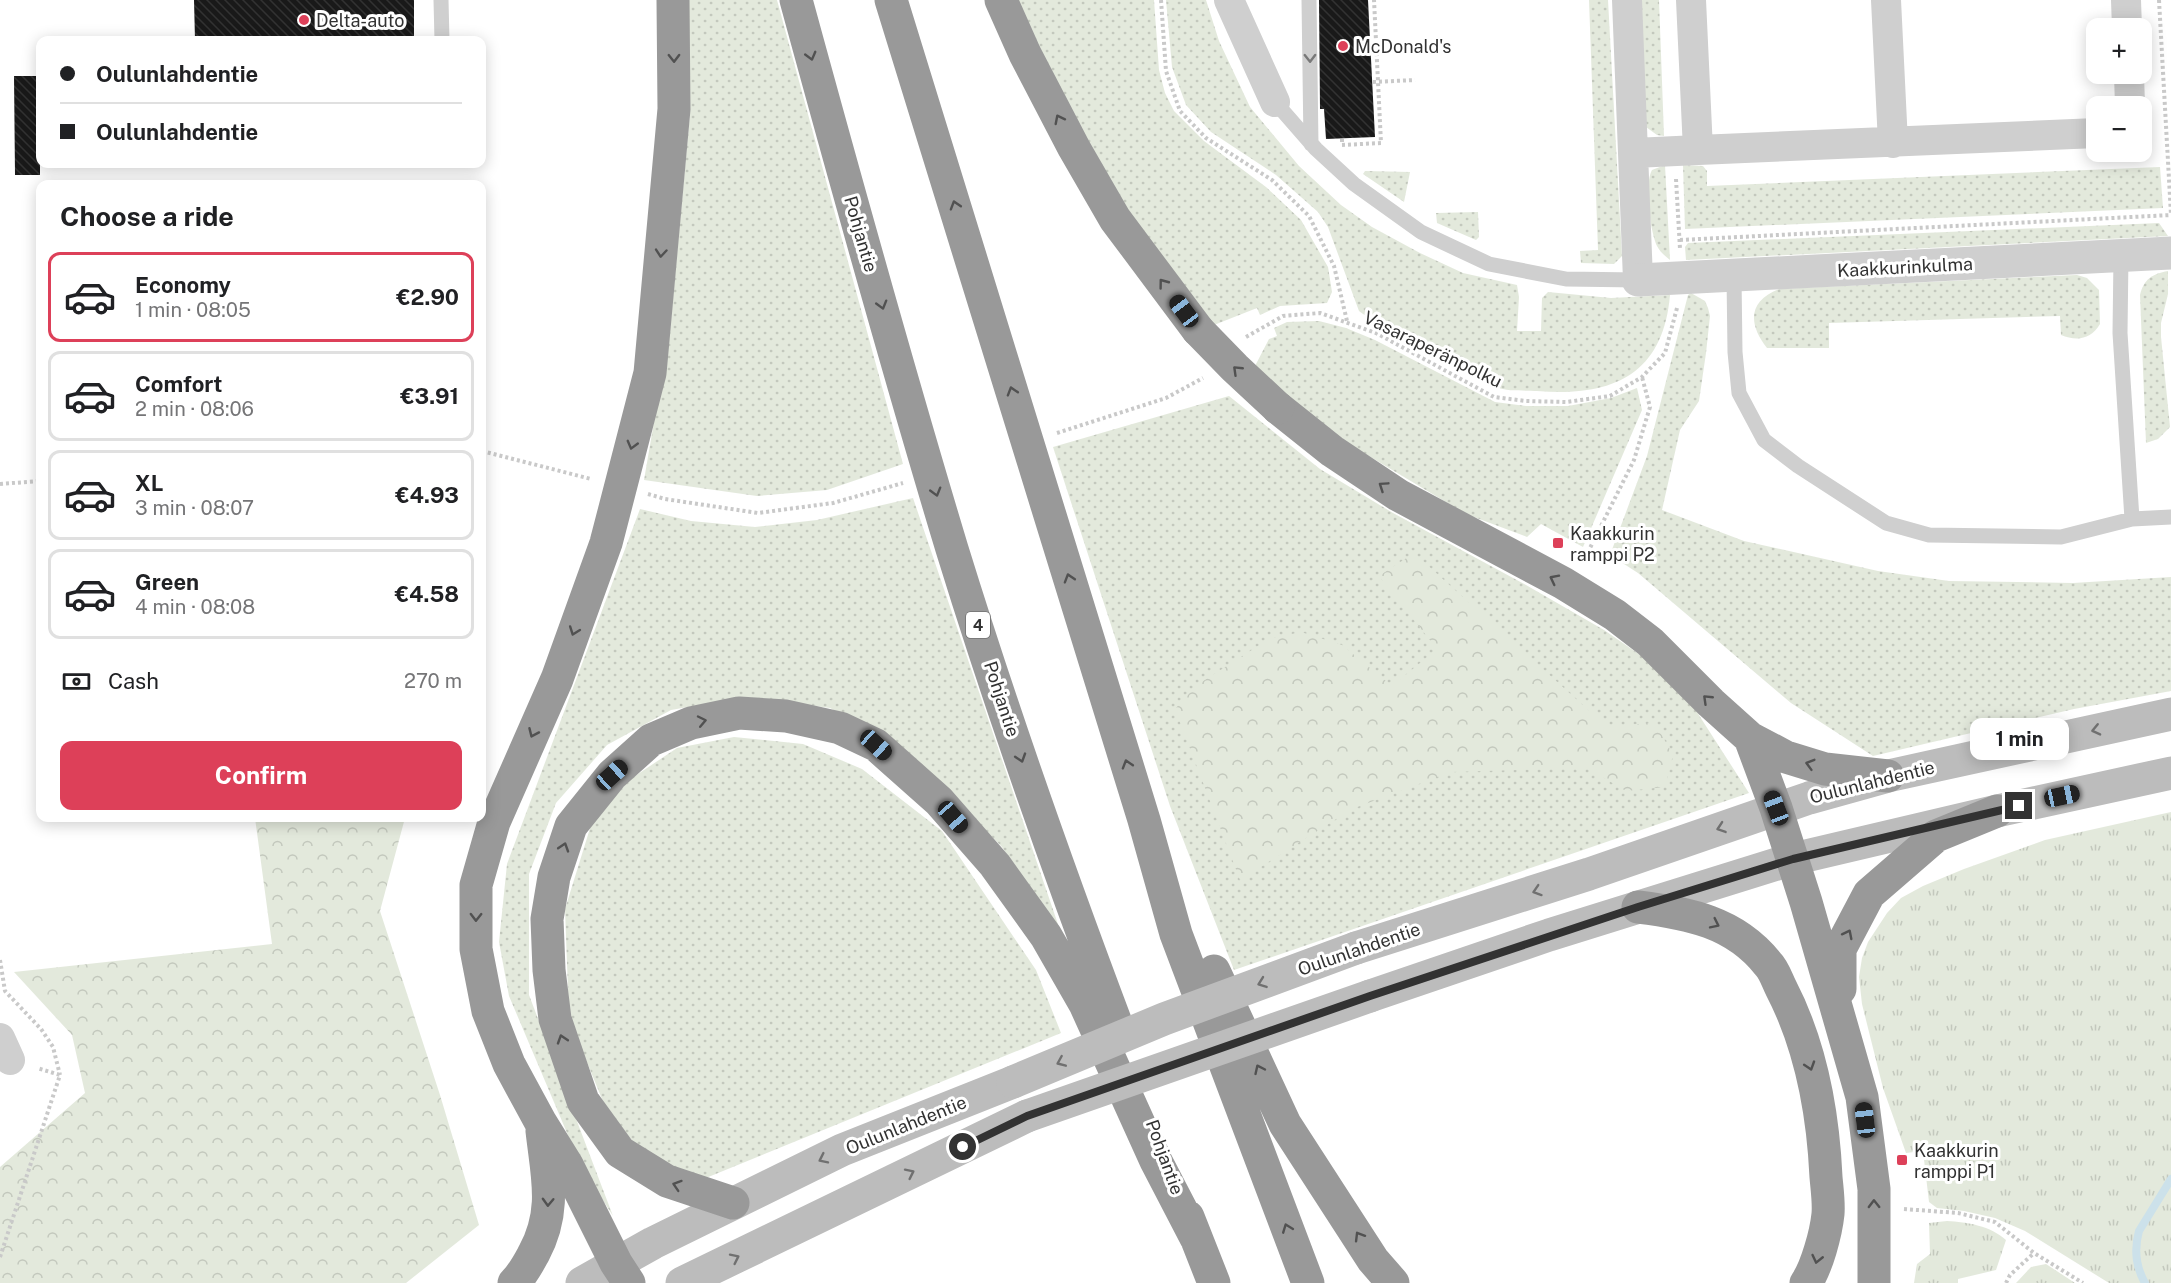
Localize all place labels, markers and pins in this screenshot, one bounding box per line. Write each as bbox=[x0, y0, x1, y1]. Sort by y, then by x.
place label: Delta-auto bbox=[316, 10, 405, 31]
marker: Delta-auto bbox=[297, 13, 311, 27]
place label: McDonald's bbox=[1355, 36, 1451, 57]
marker: McDonald's bbox=[1336, 39, 1350, 53]
place label: Kaakkurin ramppi P2 bbox=[1570, 523, 1655, 565]
marker: Kaakkurin ramppi P2 bbox=[1551, 536, 1565, 550]
place label: Kaakkurin ramppi P1 bbox=[1914, 1140, 1999, 1182]
marker: Kaakkurin ramppi P1 bbox=[1895, 1153, 1909, 1167]

